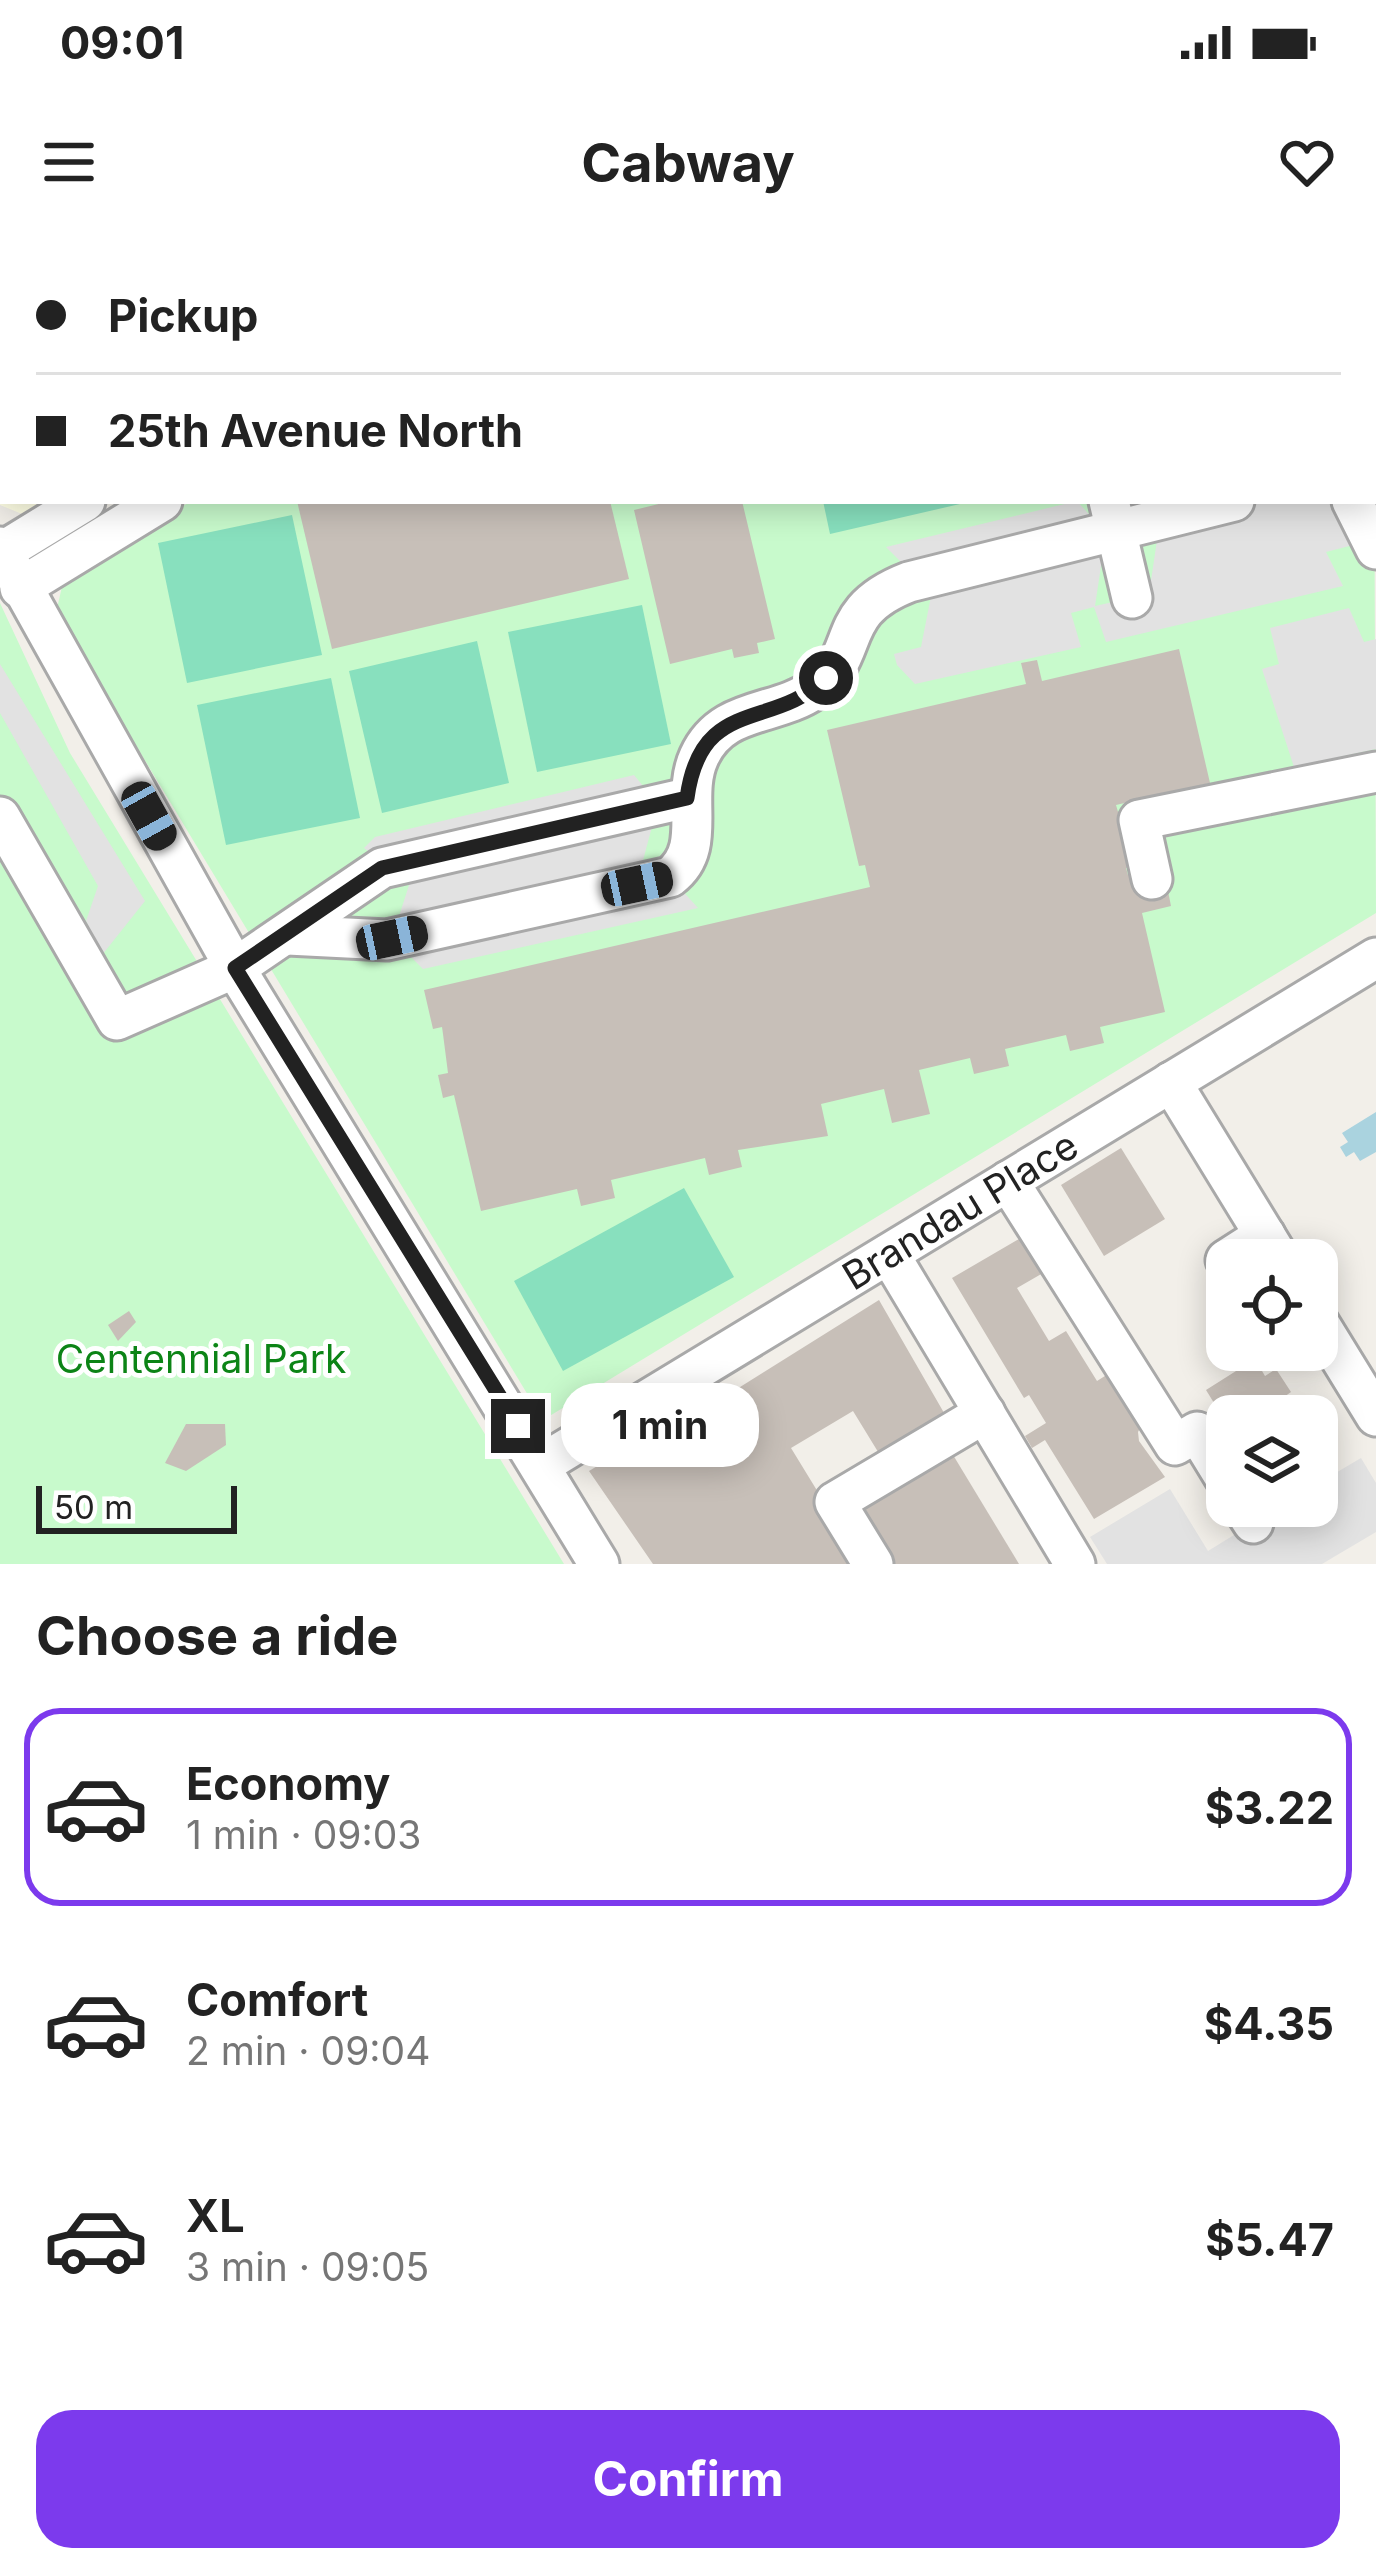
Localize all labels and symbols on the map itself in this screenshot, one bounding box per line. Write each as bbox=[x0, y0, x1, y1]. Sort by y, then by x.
route start bbox=[799, 651, 853, 705]
car bbox=[116, 776, 182, 856]
car bbox=[598, 859, 676, 909]
car bbox=[353, 913, 431, 963]
street label: Brandau Place bbox=[834, 1121, 1086, 1299]
park label: Centennial Park bbox=[56, 1335, 346, 1382]
callout: 1 min bbox=[560, 1384, 758, 1468]
route end bbox=[491, 1399, 545, 1453]
scale bar bbox=[36, 1480, 237, 1533]

